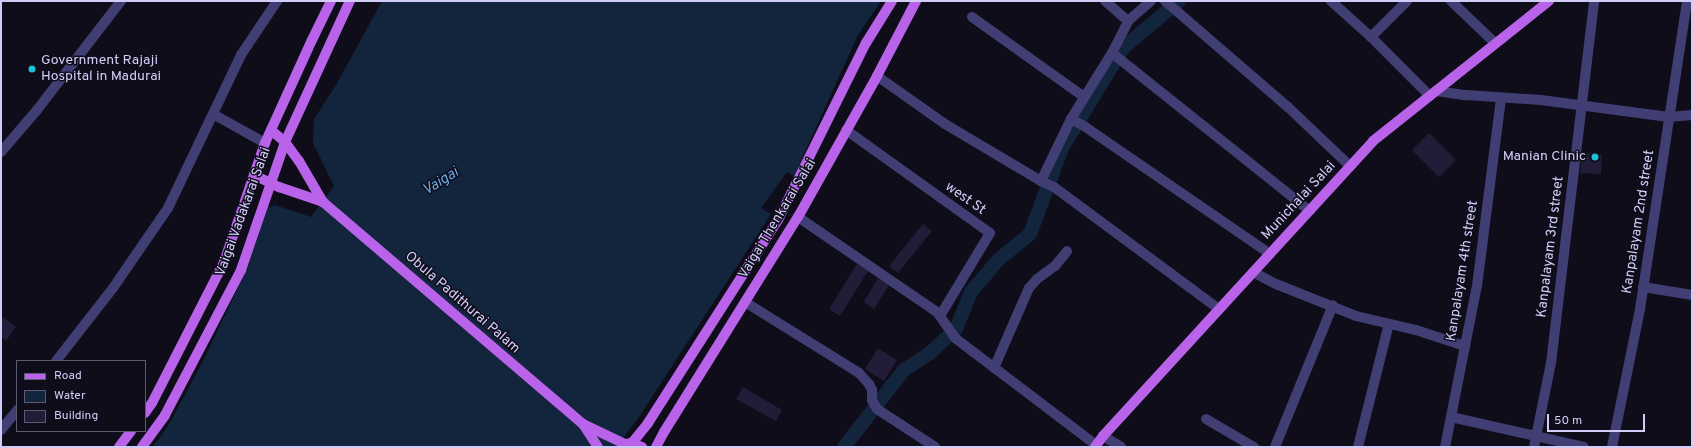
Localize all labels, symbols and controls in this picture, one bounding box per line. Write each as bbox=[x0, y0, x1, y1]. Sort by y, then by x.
place label: Government Rajaji Hospital in Madurai bbox=[41, 53, 161, 86]
marker: Government Rajaji Hospital in Madurai bbox=[26, 63, 38, 75]
street label: Vaigai Vadakarai Salai bbox=[213, 145, 275, 279]
place label: Manian Clinic bbox=[1503, 149, 1586, 165]
street label: Kanpalayam 2nd street bbox=[1619, 149, 1659, 295]
marker: Manian Clinic bbox=[1589, 151, 1601, 163]
street label: Vaigai Thenkarai Salai bbox=[735, 156, 821, 282]
street label: Munichalai Salai bbox=[1258, 158, 1340, 244]
water label: Vaigai bbox=[420, 164, 462, 200]
street label: Kanpalayam 3rd street bbox=[1534, 175, 1568, 319]
street label: west St bbox=[941, 179, 989, 219]
street label: Kanpalayam 4th street bbox=[1444, 199, 1482, 343]
street label: Obula Padithurai Palam bbox=[401, 248, 523, 358]
legend bbox=[16, 360, 146, 432]
text: Road bbox=[54, 368, 82, 384]
text: Water bbox=[54, 388, 86, 404]
scale bar bbox=[1549, 406, 1647, 432]
text: Building bbox=[54, 408, 98, 424]
text: 50 m bbox=[1554, 413, 1582, 429]

